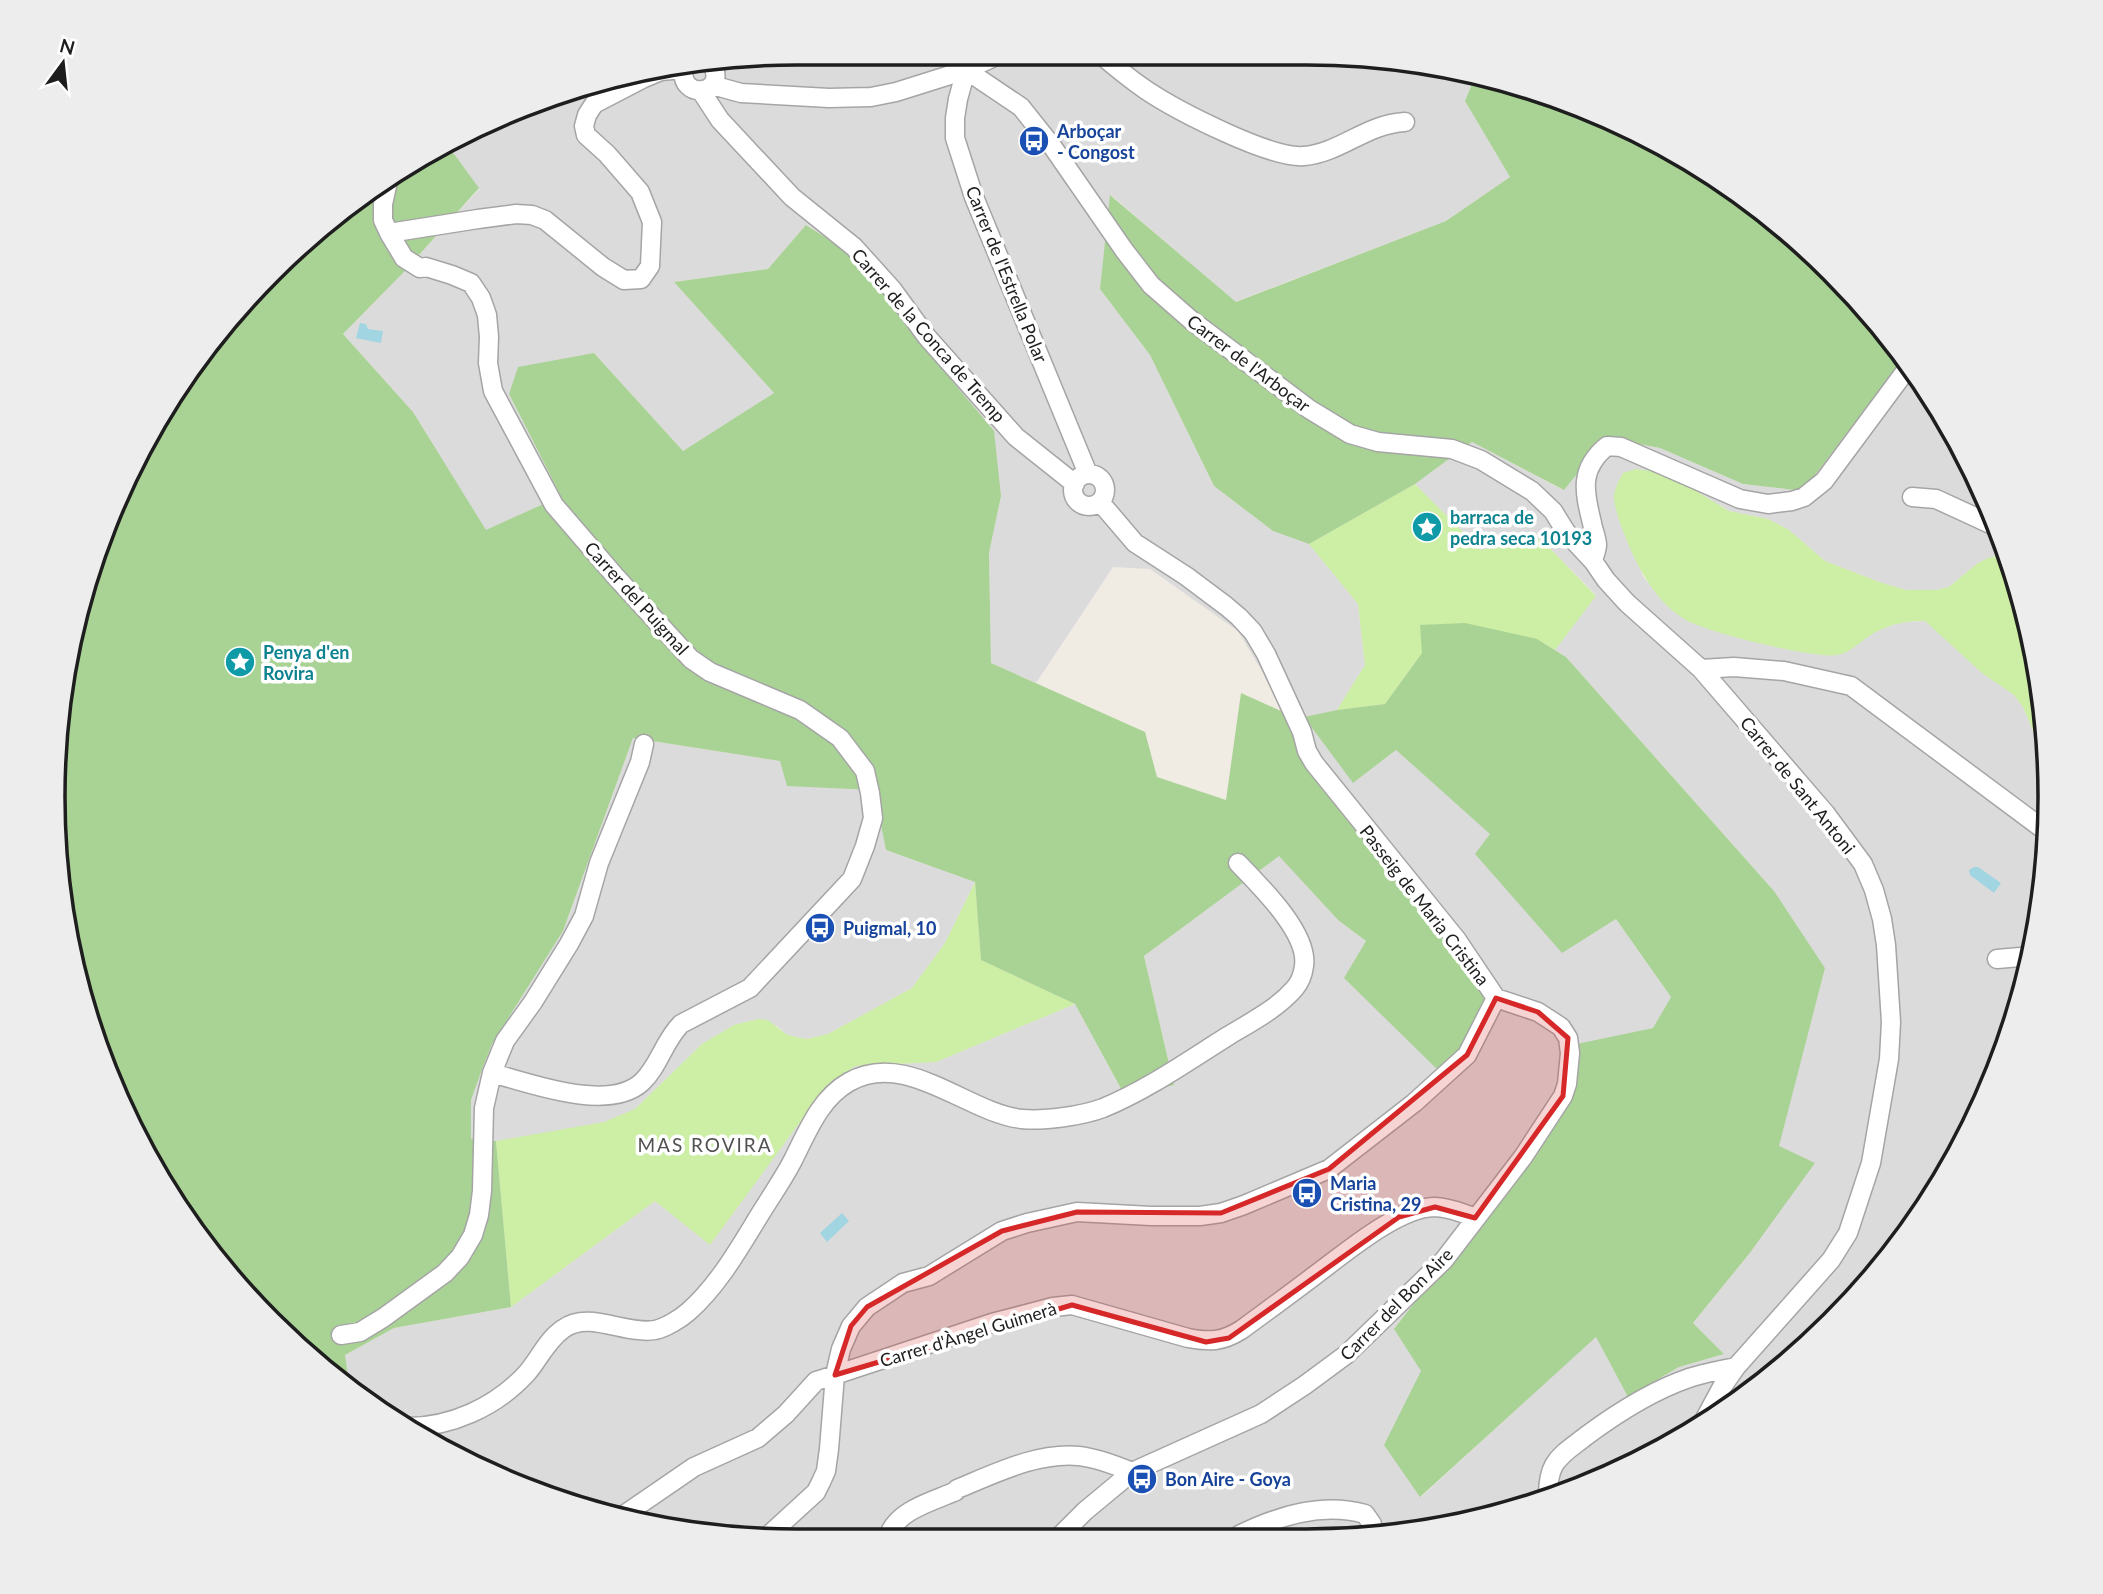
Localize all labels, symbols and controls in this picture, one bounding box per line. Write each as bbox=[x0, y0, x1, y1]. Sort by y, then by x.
north arrow bbox=[28, 28, 98, 98]
text: N bbox=[57, 33, 78, 59]
place label: Arboçar - Congost bbox=[1056, 120, 1135, 163]
bus stop icon: Arboçar - Congost bbox=[1017, 124, 1051, 158]
street label: Carrer de l'Estrella Polar bbox=[961, 182, 1053, 366]
street label: Carrer de la Conca de Tremp bbox=[848, 244, 1010, 426]
street label: Carrer de l'Arboçar bbox=[1183, 310, 1315, 417]
place label: barraca de pedra seca 10193 bbox=[1450, 506, 1592, 549]
place icon: barraca de pedra seca 10193 bbox=[1410, 510, 1444, 544]
street label: Carrer del Puigmal bbox=[580, 537, 694, 659]
place label: Penya d'en Rovira bbox=[263, 641, 349, 684]
place icon: Penya d'en Rovira bbox=[223, 645, 257, 679]
street label: Carrer de Sant Antoni bbox=[1736, 712, 1860, 858]
street label: Passeig de Maria Cristina bbox=[1356, 820, 1494, 990]
bus stop icon: Puigmal, 10 bbox=[803, 911, 837, 945]
place label: Puigmal, 10 bbox=[843, 917, 936, 939]
district label: MAS ROVIRA bbox=[637, 1133, 773, 1156]
place label: Maria Cristina, 29 bbox=[1330, 1172, 1421, 1215]
bus stop icon: Maria Cristina, 29 bbox=[1290, 1176, 1324, 1210]
street label: Carrer del Bon Aire bbox=[1335, 1243, 1457, 1365]
street label: Carrer d'Àngel Guimerà bbox=[877, 1297, 1059, 1371]
bus stop icon: Bon Aire - Goya bbox=[1125, 1462, 1159, 1496]
place label: Bon Aire - Goya bbox=[1165, 1468, 1291, 1490]

